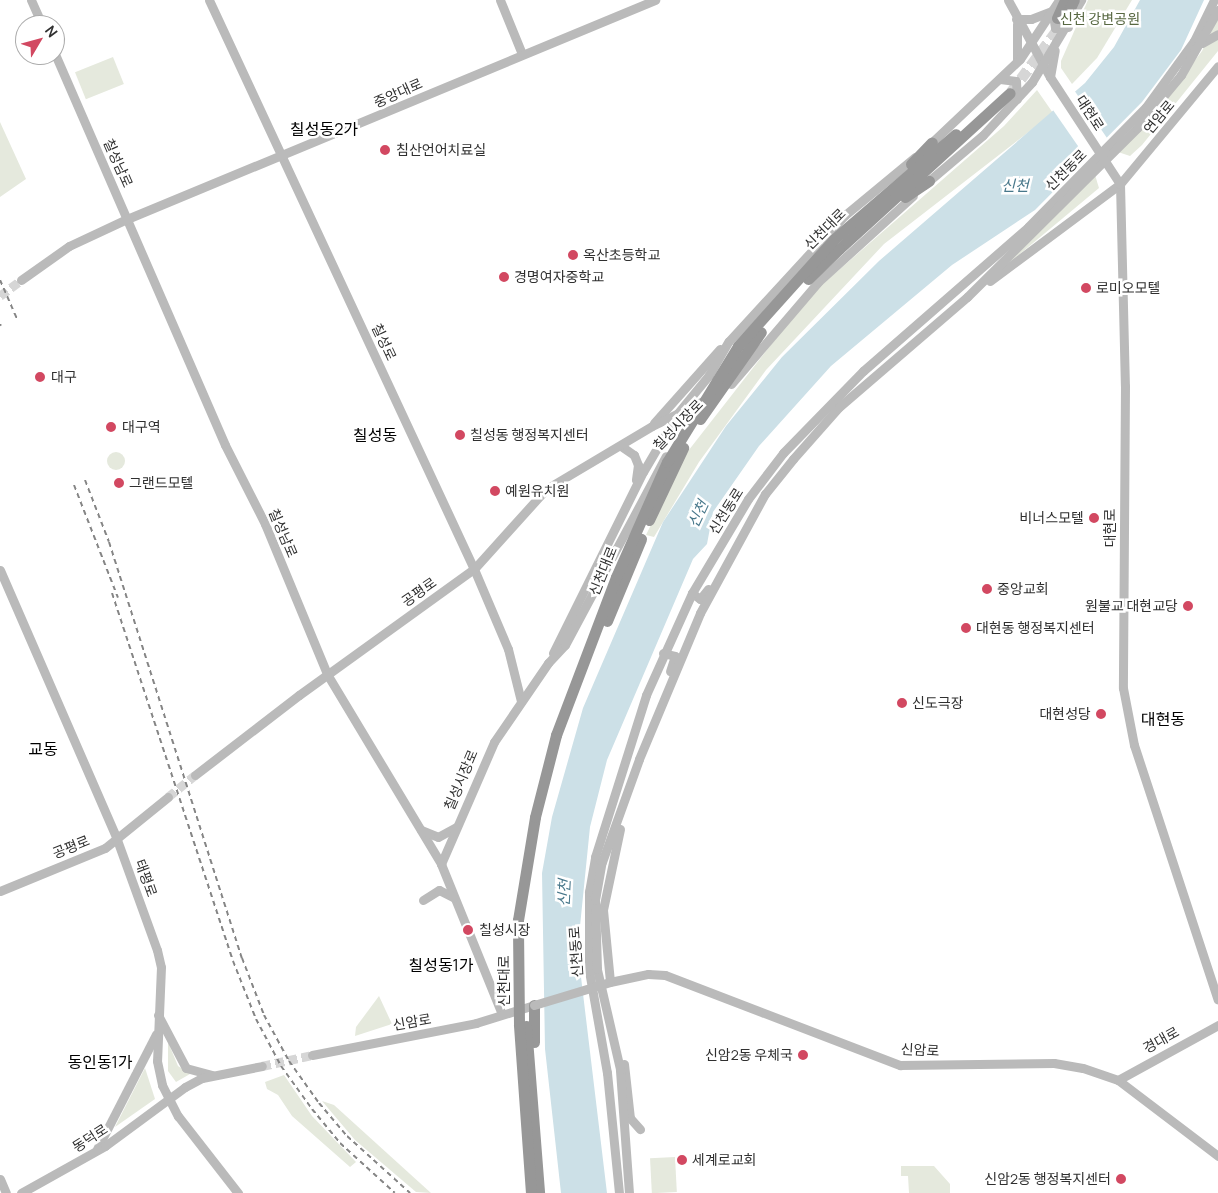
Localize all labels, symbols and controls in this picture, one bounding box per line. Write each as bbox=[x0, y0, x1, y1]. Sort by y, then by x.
park label: 신천 강변공원 bbox=[1060, 11, 1140, 27]
north arrow bbox=[15, 15, 65, 65]
text: N bbox=[41, 22, 62, 41]
street label: 중앙대로 bbox=[371, 75, 425, 111]
street label: 대현로 bbox=[1072, 92, 1108, 134]
street label: 연암로 bbox=[1140, 97, 1178, 137]
district label: 칠성동2가 bbox=[290, 119, 358, 139]
street label: 칠성남로 bbox=[100, 136, 136, 190]
place label: 침산언어치료실 bbox=[396, 142, 486, 158]
marker: 침산언어치료실 bbox=[378, 143, 392, 157]
street label: 신천동로 bbox=[1042, 146, 1090, 194]
water label: 신천 bbox=[1001, 177, 1029, 195]
street label: 신천대로 bbox=[801, 205, 849, 253]
place label: 옥산초등학교 bbox=[583, 247, 660, 263]
marker: 옥산초등학교 bbox=[567, 249, 579, 261]
place label: 경명여자중학교 bbox=[514, 269, 604, 285]
marker: 경명여자중학교 bbox=[498, 271, 510, 283]
place label: 로미오모텔 bbox=[1096, 280, 1160, 296]
marker: 로미오모텔 bbox=[1080, 282, 1092, 294]
street label: 칠성로 bbox=[368, 321, 400, 363]
place label: 대구 bbox=[51, 369, 77, 385]
marker: 대구 bbox=[33, 370, 47, 384]
street label: 칠성시장로 bbox=[650, 396, 706, 454]
place label: 대구역 bbox=[122, 419, 161, 435]
marker: 대구역 bbox=[104, 420, 118, 434]
district label: 칠성동 bbox=[353, 425, 397, 445]
place label: 칠성동 행정복지센터 bbox=[470, 427, 589, 443]
marker: 칠성동 행정복지센터 bbox=[454, 429, 466, 441]
place label: 그랜드모텔 bbox=[129, 475, 193, 491]
marker: 그랜드모텔 bbox=[113, 477, 125, 489]
place label: 예원유치원 bbox=[505, 483, 569, 499]
marker: 예원유치원 bbox=[489, 485, 501, 497]
street label: 신천동로 bbox=[705, 485, 747, 537]
water label: 신천 bbox=[684, 498, 712, 530]
street label: 칠성남로 bbox=[265, 506, 301, 560]
street label: 대현로 bbox=[1102, 509, 1118, 547]
place label: 비너스모텔 bbox=[1020, 510, 1084, 526]
marker: 비너스모텔 bbox=[1088, 512, 1100, 524]
street label: 신천대로 bbox=[586, 544, 620, 598]
street label: 공평로 bbox=[398, 574, 440, 610]
place label: 중앙교회 bbox=[997, 581, 1049, 597]
marker: 중앙교회 bbox=[981, 583, 993, 595]
place label: 원불교 대현교당 bbox=[1085, 598, 1178, 614]
marker: 원불교 대현교당 bbox=[1182, 600, 1194, 612]
place label: 대현동 행정복지센터 bbox=[976, 620, 1095, 636]
marker: 대현동 행정복지센터 bbox=[960, 622, 972, 634]
place label: 신도극장 bbox=[912, 695, 964, 711]
marker: 신도극장 bbox=[896, 697, 908, 709]
place label: 대현성당 bbox=[1039, 706, 1091, 722]
marker: 대현성당 bbox=[1095, 708, 1107, 720]
district label: 대현동 bbox=[1141, 709, 1185, 729]
district label: 교동 bbox=[28, 739, 58, 759]
street label: 칠성시장로 bbox=[441, 747, 481, 813]
street label: 공평로 bbox=[50, 832, 92, 862]
street label: 태평로 bbox=[131, 857, 161, 899]
water label: 신천 bbox=[554, 879, 574, 907]
place label: 칠성시장 bbox=[479, 922, 531, 938]
marker: 칠성시장 bbox=[461, 923, 475, 937]
street label: 신천동로 bbox=[566, 926, 586, 978]
district label: 칠성동1가 bbox=[408, 955, 474, 975]
street label: 신천대로 bbox=[496, 955, 512, 1007]
street label: 신암로 bbox=[392, 1010, 432, 1034]
street label: 경대로 bbox=[1140, 1023, 1182, 1057]
street label: 신암로 bbox=[900, 1041, 940, 1059]
place label: 신암2동 우체국 bbox=[705, 1047, 793, 1063]
marker: 신암2동 우체국 bbox=[797, 1049, 809, 1061]
district label: 동인동1가 bbox=[67, 1052, 133, 1072]
street label: 동덕로 bbox=[69, 1120, 111, 1156]
place label: 세계로교회 bbox=[692, 1152, 756, 1168]
marker: 세계로교회 bbox=[676, 1154, 688, 1166]
place label: 신암2동 행정복지센터 bbox=[984, 1171, 1111, 1187]
marker: 신암2동 행정복지센터 bbox=[1115, 1173, 1127, 1185]

